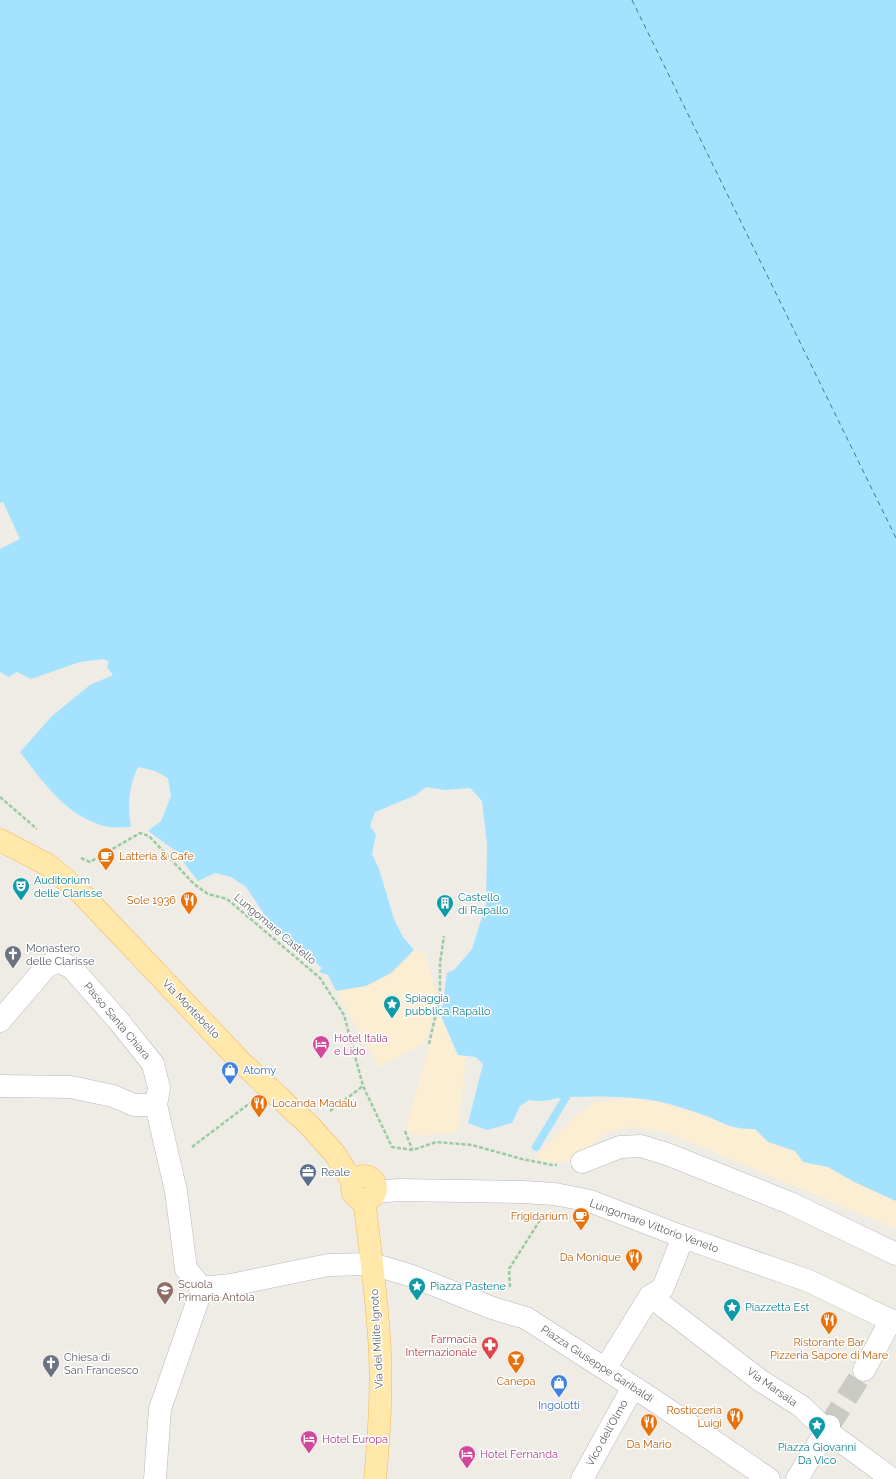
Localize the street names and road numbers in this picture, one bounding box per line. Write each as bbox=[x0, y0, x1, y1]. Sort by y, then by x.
street label: Lungomare Castello bbox=[231, 891, 319, 967]
street label: Via Montebello bbox=[160, 977, 223, 1042]
street label: Passo Santa Chiara bbox=[81, 980, 153, 1062]
street label: Lungomare Vittorio Veneto bbox=[588, 1197, 721, 1256]
street label: Via del Milite Ignoto bbox=[368, 1288, 386, 1389]
street label: Piazza Giuseppe Garibaldi bbox=[538, 1323, 656, 1405]
street label: Via Marsala bbox=[744, 1365, 800, 1409]
street label: Vico dell’Olmo bbox=[583, 1397, 631, 1468]

